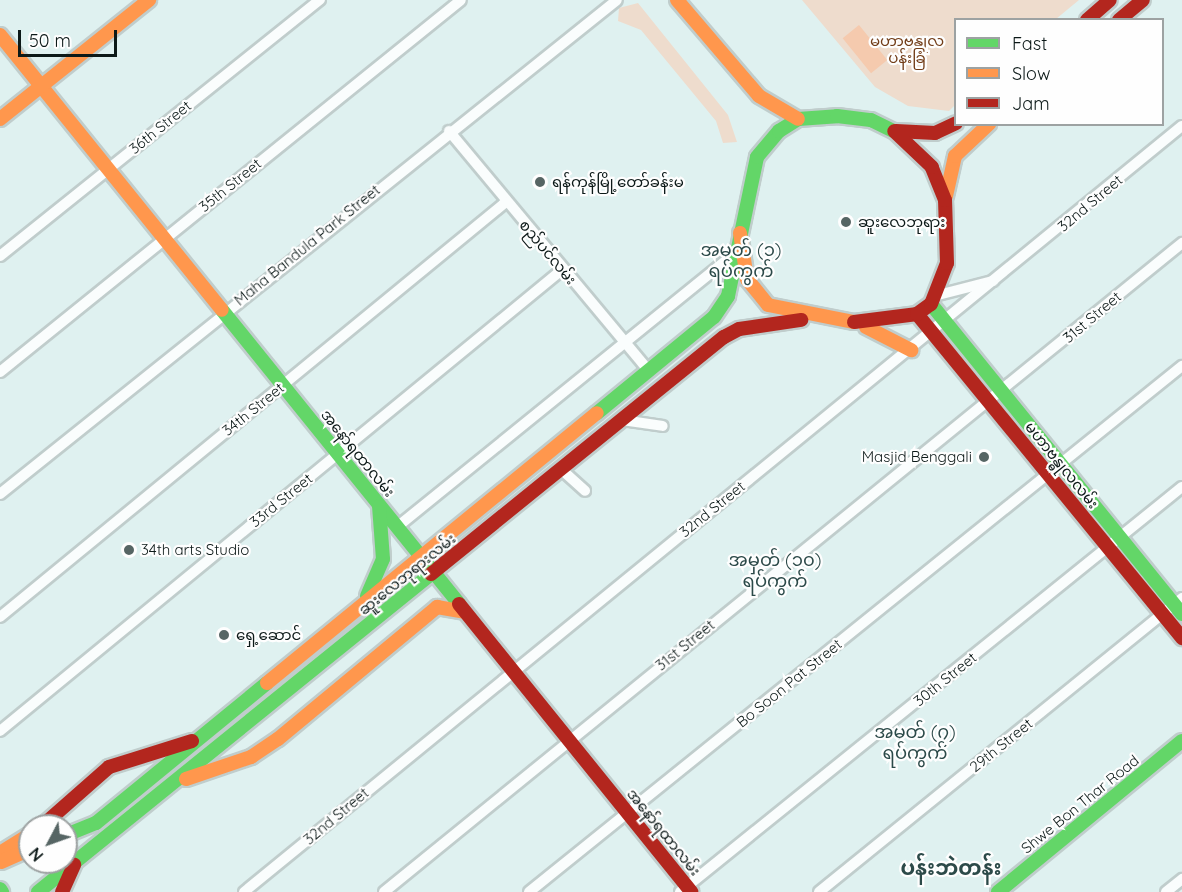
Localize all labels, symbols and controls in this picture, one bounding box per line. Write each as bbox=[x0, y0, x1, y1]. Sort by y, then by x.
scale bar bbox=[21, 18, 120, 56]
legend bbox=[954, 18, 1164, 126]
text: 50 m bbox=[29, 29, 71, 52]
park label: မဟာဗန္ဓုလ ပန်းခြံ bbox=[870, 31, 944, 66]
text: Fast bbox=[1012, 32, 1047, 55]
text: Slow bbox=[1012, 62, 1050, 85]
text: Jam bbox=[1012, 92, 1050, 115]
street label: 36th Street bbox=[125, 97, 195, 157]
street label: 35th Street bbox=[195, 154, 265, 216]
street label: 32nd Street bbox=[1054, 171, 1126, 235]
place label: ရန်ကုန်မြို့တော်ခန်းမ bbox=[552, 173, 684, 191]
marker: ရန်ကုန်မြို့တော်ခန်းမ bbox=[533, 175, 547, 189]
street label: Maha Bandula Park Street bbox=[231, 181, 383, 309]
place label: ဆူးလေဘုရား bbox=[858, 213, 945, 231]
marker: ဆူးလေဘုရား bbox=[839, 215, 853, 229]
street label: စည်ပင်လမ်း bbox=[516, 216, 580, 288]
district label: အမှတ် (၁) ရပ်ကွက် bbox=[700, 240, 782, 282]
street label: 31st Street bbox=[1059, 287, 1125, 347]
street label: 34th Street bbox=[218, 379, 288, 439]
street label: အနော်ရထာလမ်း bbox=[317, 406, 399, 500]
street label: မဟာဗန္ဓုလလမ်း bbox=[1022, 418, 1102, 512]
place label: Masjid Benggali bbox=[862, 448, 972, 466]
marker: Masjid Benggali bbox=[977, 450, 991, 464]
street label: 33rd Street bbox=[246, 469, 316, 531]
street label: 32nd Street bbox=[676, 477, 748, 541]
street label: ဆူးလေဘုရားလမ်း bbox=[355, 529, 459, 619]
place label: 34th arts Studio bbox=[141, 541, 249, 559]
marker: 34th arts Studio bbox=[122, 543, 136, 557]
district label: အမှတ် (၁၀) ရပ်ကွက် bbox=[729, 550, 821, 592]
street label: 31st Street bbox=[652, 616, 718, 674]
place label: ရှေ့ဆောင် bbox=[236, 626, 301, 644]
marker: ရှေ့ဆောင် bbox=[217, 628, 231, 642]
street label: Bo Soon Pat Street bbox=[733, 635, 845, 731]
street label: 30th Street bbox=[910, 648, 980, 710]
street label: 29th Street bbox=[966, 714, 1036, 776]
district label: အမှတ် (၇) ရပ်ကွက် bbox=[874, 722, 956, 764]
street label: Shwe Bon Thar Road bbox=[1018, 751, 1142, 857]
street label: 32nd Street bbox=[300, 784, 372, 848]
street label: အနော်ရထာလမ်း bbox=[623, 785, 705, 879]
north arrow bbox=[18, 814, 78, 874]
text: N bbox=[25, 844, 47, 866]
district label: ပန်းဘဲတန်း bbox=[901, 854, 1001, 880]

